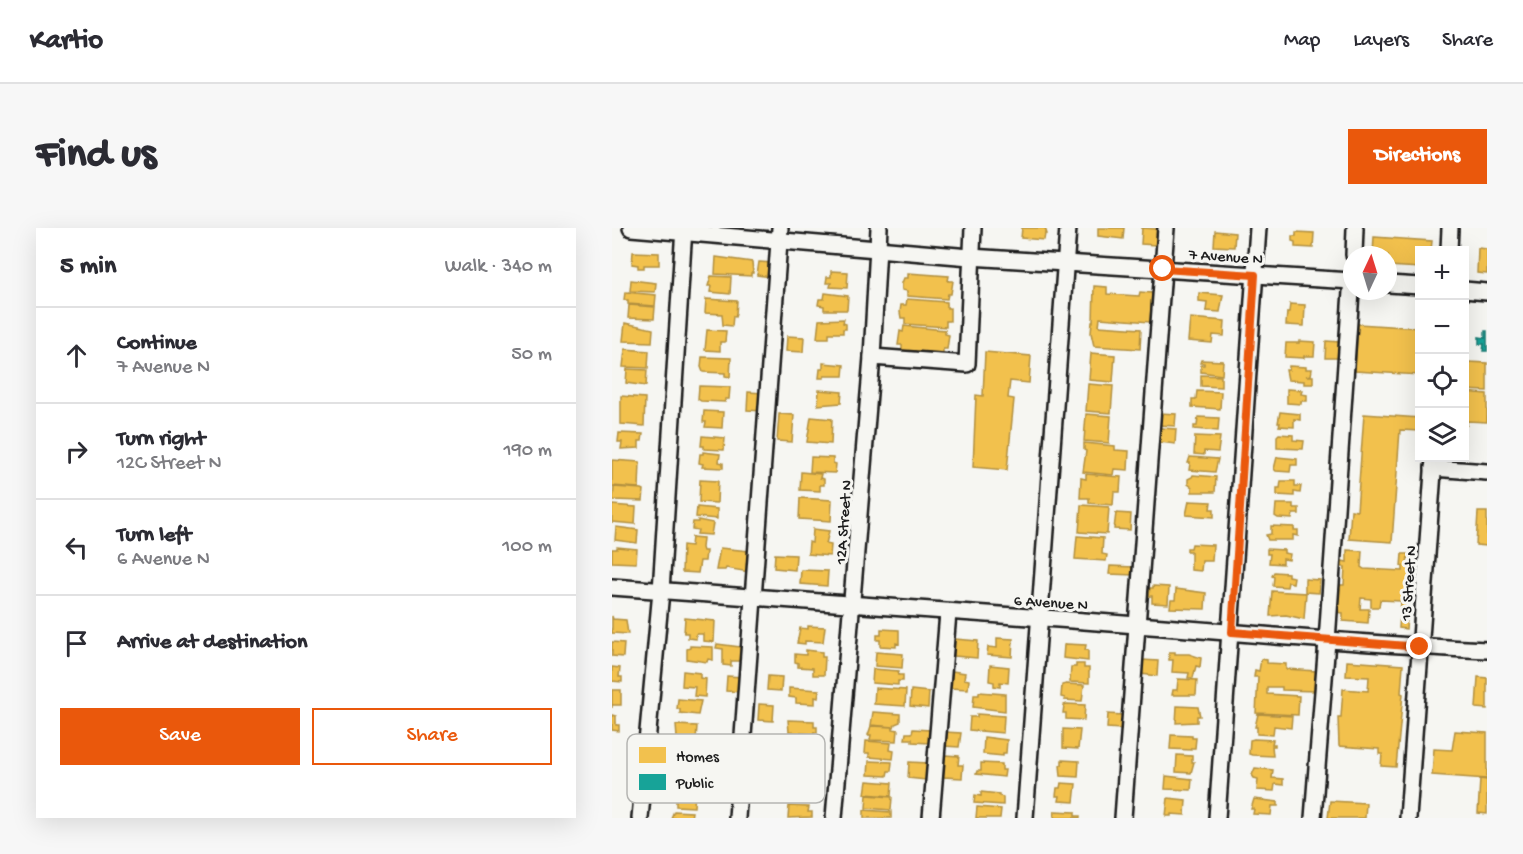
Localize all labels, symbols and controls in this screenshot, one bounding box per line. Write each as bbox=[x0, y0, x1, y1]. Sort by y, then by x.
text: Kartio bbox=[30, 25, 103, 58]
text: Map bbox=[1284, 29, 1320, 54]
text: Layers bbox=[1353, 29, 1409, 54]
text: Share bbox=[1442, 29, 1493, 54]
button: Directions bbox=[1348, 129, 1487, 184]
text: Find us bbox=[36, 132, 156, 181]
street label: 7 Avenue N bbox=[1187, 246, 1264, 271]
north arrow bbox=[1343, 246, 1397, 300]
map controls bbox=[1415, 246, 1469, 462]
button: + bbox=[1415, 246, 1469, 300]
text: 5 min bbox=[60, 252, 116, 283]
route start bbox=[1149, 255, 1175, 281]
text: Walk · 340 m bbox=[445, 256, 552, 279]
button: − bbox=[1415, 300, 1469, 354]
text: Continue bbox=[117, 331, 197, 357]
icon: ahead bbox=[60, 339, 93, 372]
text: 50 m bbox=[511, 344, 552, 367]
button: locate bbox=[1415, 354, 1469, 408]
text: 7 Avenue N bbox=[117, 357, 210, 380]
button: layers bbox=[1415, 408, 1469, 462]
text: Turn right bbox=[117, 427, 205, 453]
icon: right bbox=[60, 435, 93, 468]
text: 190 m bbox=[504, 440, 552, 463]
text: 12C Street N bbox=[117, 453, 222, 476]
street label: 12A Street N bbox=[833, 479, 858, 566]
text: Turn left bbox=[117, 523, 191, 549]
icon: left bbox=[60, 531, 93, 564]
text: 100 m bbox=[502, 536, 552, 559]
street label: 13 Street N bbox=[1398, 545, 1423, 623]
text: 6 Avenue N bbox=[117, 549, 210, 572]
street label: 6 Avenue N bbox=[1013, 592, 1088, 617]
icon: arrive bbox=[60, 627, 93, 660]
text: Arrive at destination bbox=[117, 630, 307, 656]
route end bbox=[1406, 633, 1432, 659]
button: Save bbox=[60, 708, 300, 765]
button: Share bbox=[312, 708, 552, 765]
legend bbox=[627, 734, 825, 803]
text: Homes bbox=[676, 749, 720, 768]
text: Public bbox=[675, 776, 714, 795]

